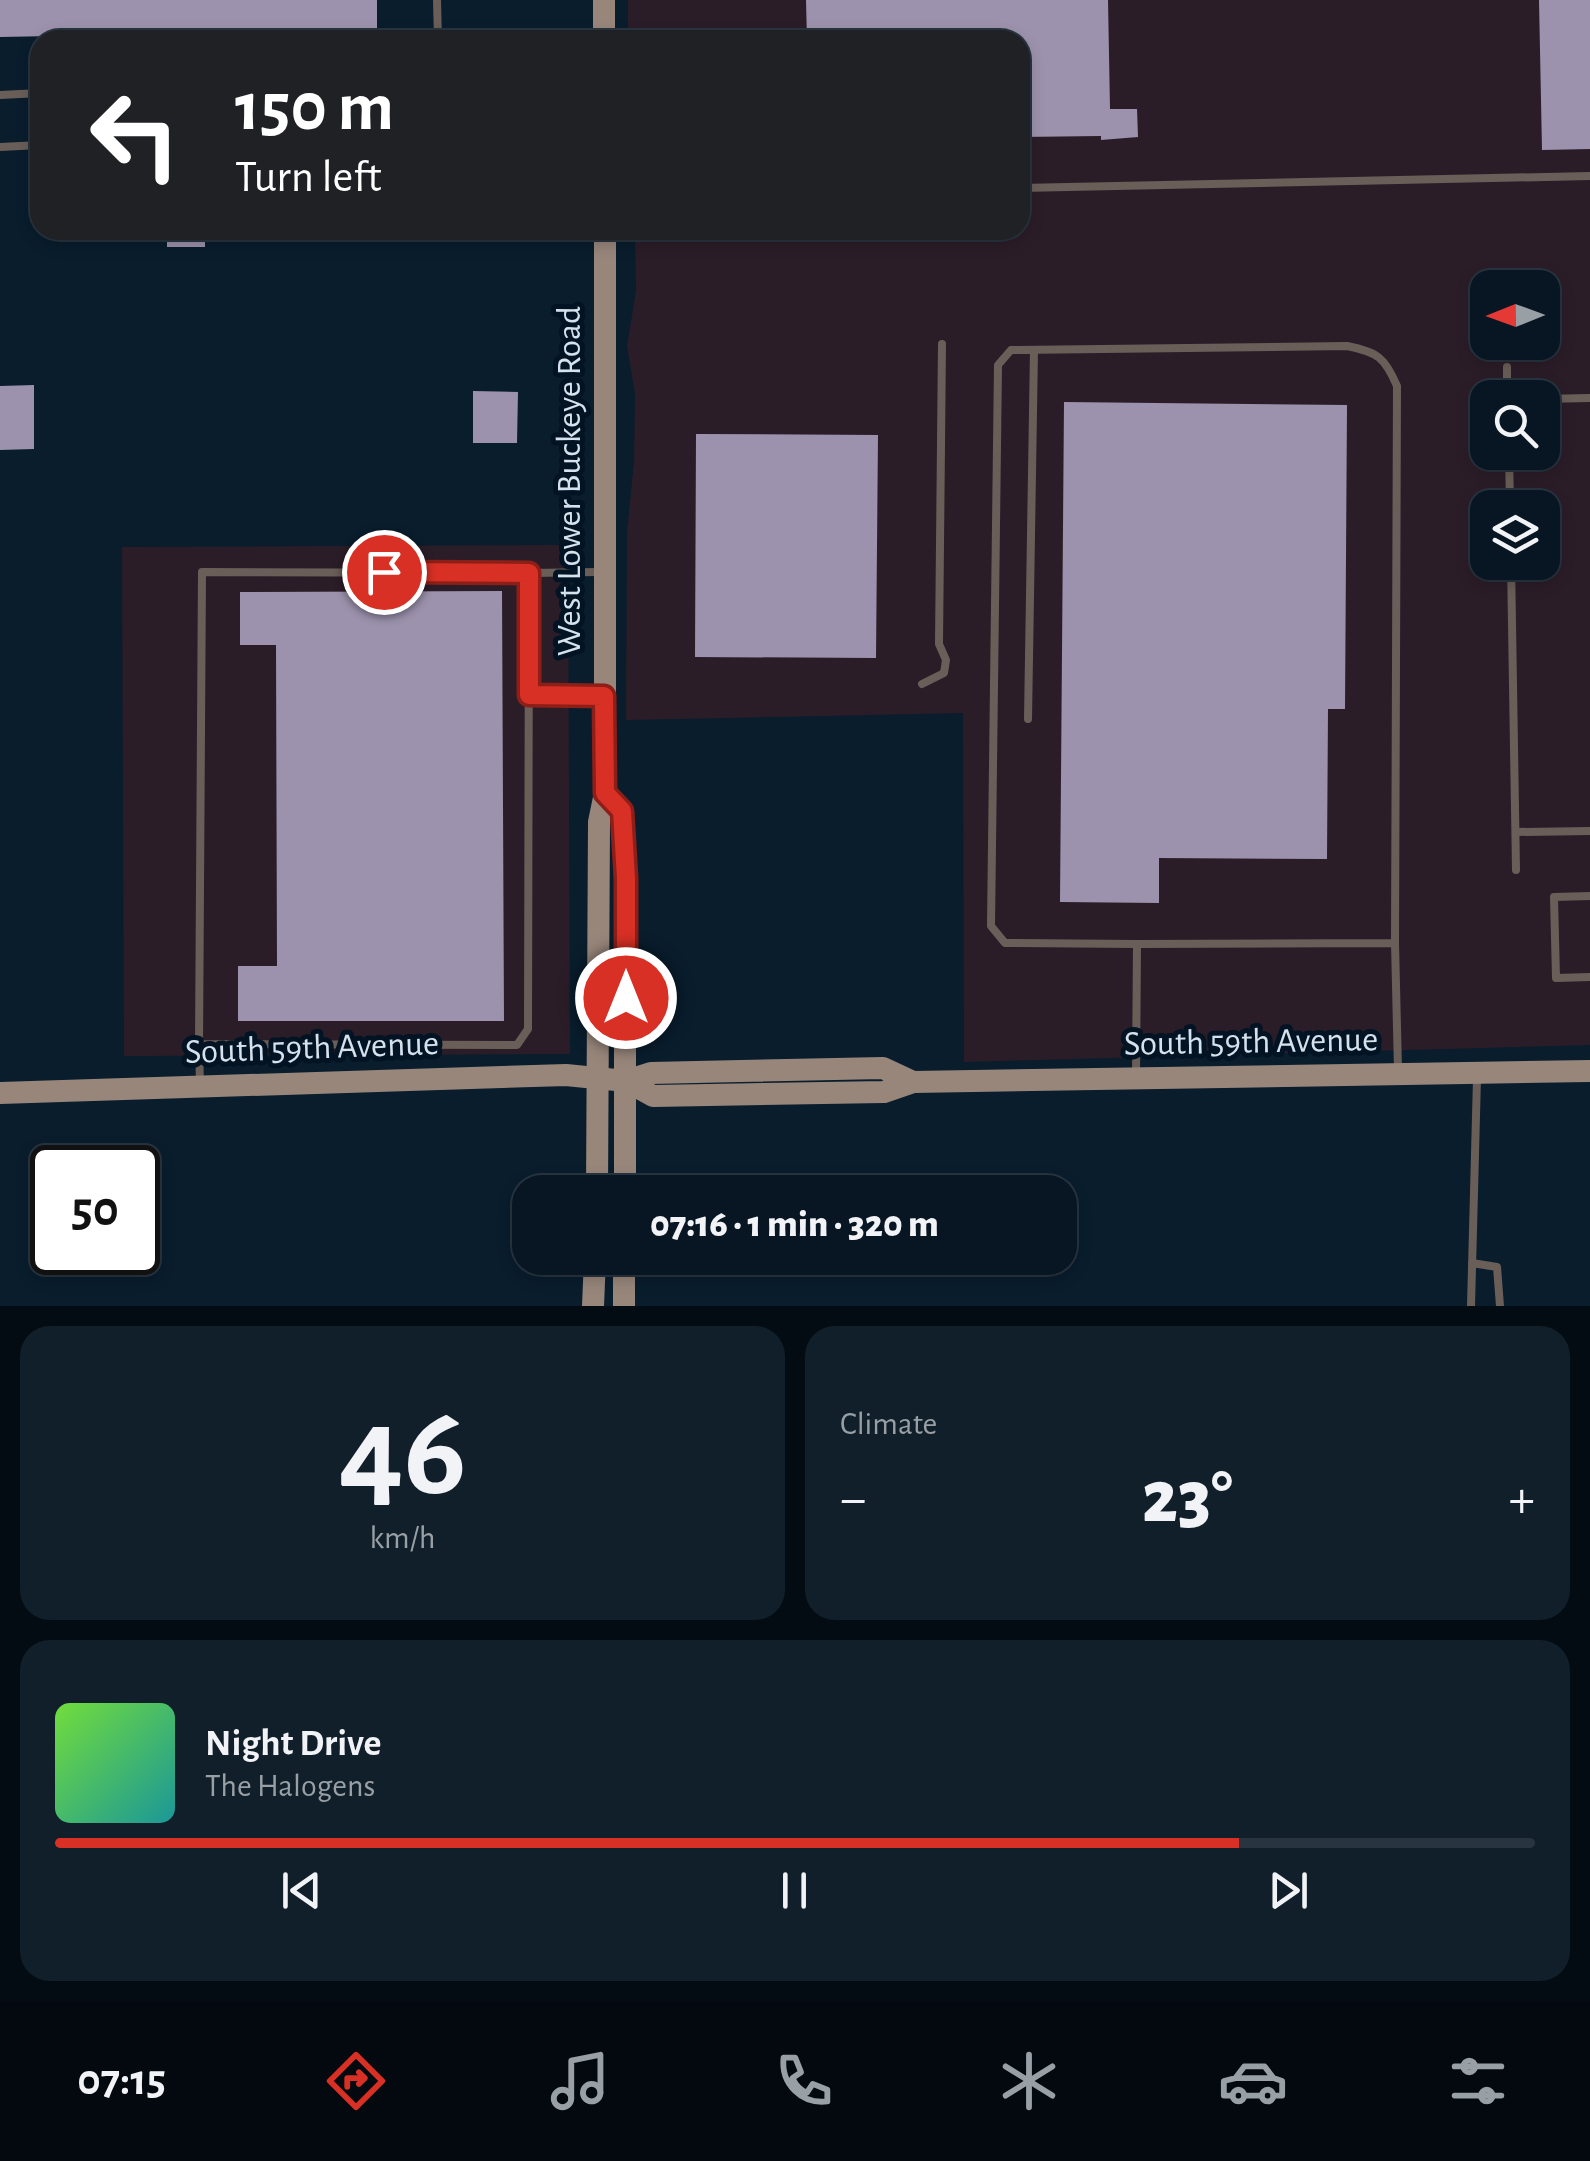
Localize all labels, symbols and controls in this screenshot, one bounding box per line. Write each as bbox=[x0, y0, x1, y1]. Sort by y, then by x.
icon: left bbox=[70, 70, 200, 200]
text: 150 m bbox=[235, 73, 394, 143]
text: Turn left bbox=[235, 155, 382, 200]
north arrow bbox=[1470, 270, 1560, 360]
map controls bbox=[1470, 270, 1560, 580]
street label: West Lower Buckeye Road bbox=[552, 306, 587, 656]
button: search bbox=[1470, 380, 1560, 470]
button: layers bbox=[1470, 490, 1560, 580]
pin bbox=[342, 530, 427, 615]
icon: arrive bbox=[357, 545, 412, 600]
position arrow bbox=[574, 946, 678, 1050]
street label: South 59th Avenue bbox=[1124, 1022, 1378, 1062]
street label: South 59th Avenue bbox=[184, 1026, 440, 1070]
speed limit sign: 50 bbox=[30, 1145, 160, 1275]
text: 07:16 · 1 min · 320 m bbox=[650, 1206, 939, 1244]
text: 46 bbox=[338, 1389, 467, 1519]
text: Climate bbox=[840, 1408, 937, 1440]
text: 23° bbox=[1142, 1461, 1233, 1536]
text: − bbox=[840, 1472, 866, 1527]
text: + bbox=[1509, 1472, 1535, 1527]
text: km/h bbox=[369, 1522, 436, 1554]
text: Night Drive bbox=[205, 1725, 381, 1763]
text: The Halogens bbox=[205, 1770, 375, 1802]
icon: previous bbox=[274, 1863, 329, 1918]
icon: pause bbox=[767, 1863, 822, 1918]
icon: next bbox=[1261, 1863, 1316, 1918]
icon: directions bbox=[321, 2046, 391, 2116]
icon: music bbox=[545, 2046, 615, 2116]
icon: phone bbox=[769, 2046, 839, 2116]
icon: climate bbox=[994, 2046, 1064, 2116]
icon: car bbox=[1218, 2046, 1288, 2116]
icon: filters bbox=[1443, 2046, 1513, 2116]
text: 07:15 bbox=[77, 2058, 166, 2103]

